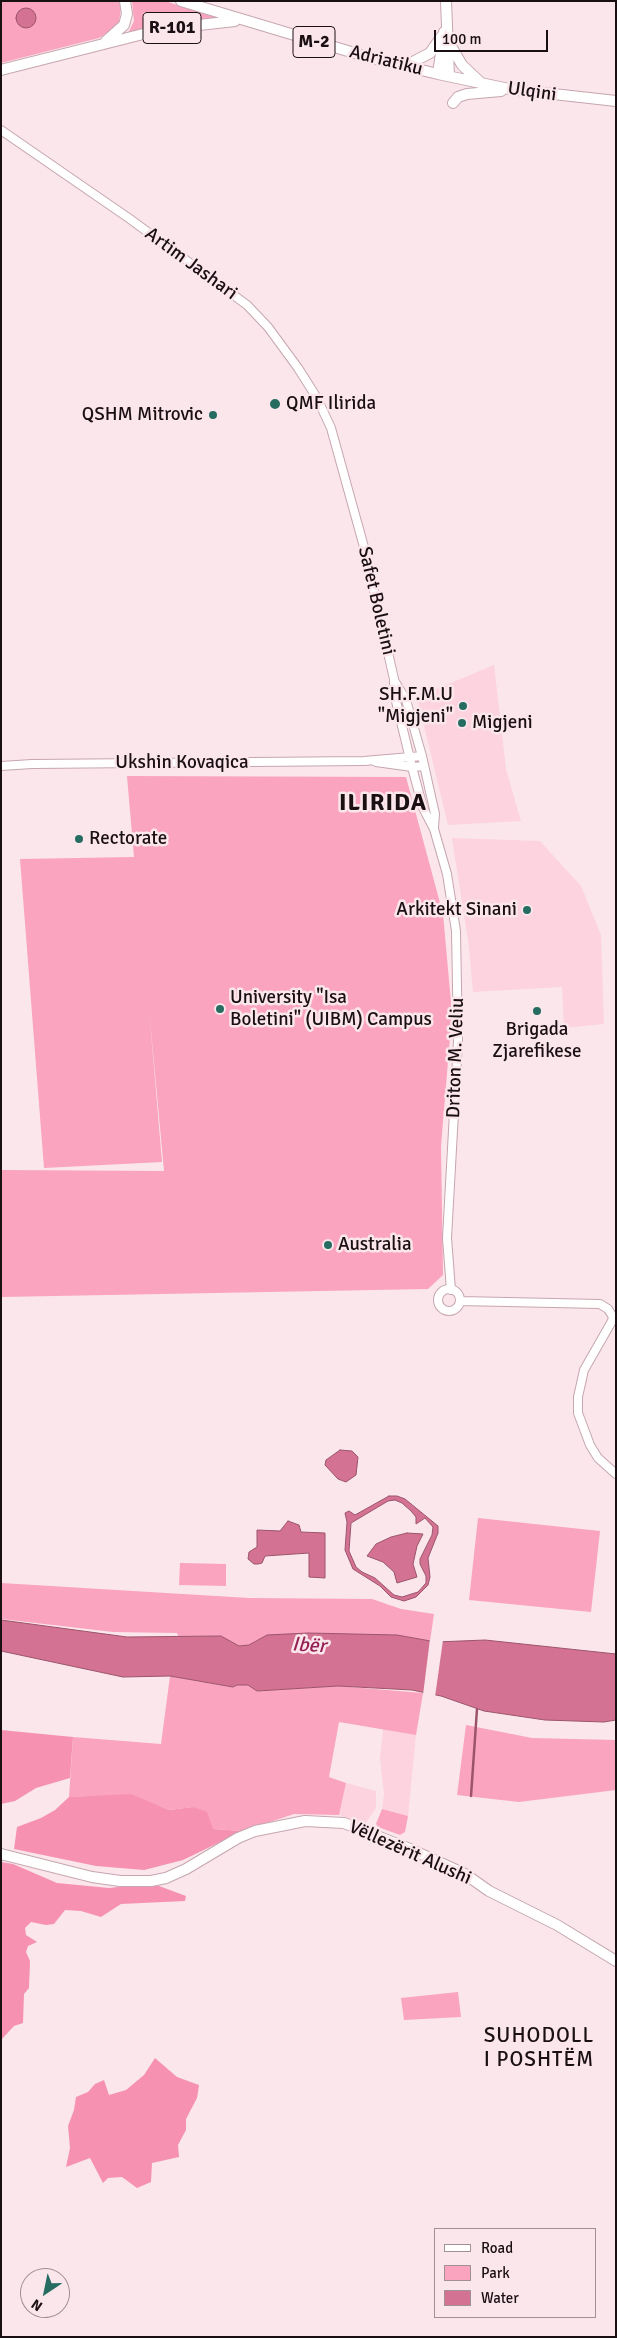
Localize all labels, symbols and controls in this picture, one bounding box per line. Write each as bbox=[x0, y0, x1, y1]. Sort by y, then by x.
road number: R-101 bbox=[143, 12, 201, 44]
scale bar bbox=[437, 20, 551, 52]
road number: M-2 bbox=[293, 27, 335, 58]
text: 100 m bbox=[442, 30, 482, 48]
street label: Adriatiku bbox=[347, 41, 425, 81]
street label: Ulqini bbox=[506, 77, 558, 107]
street label: Artim Jashari bbox=[140, 223, 242, 305]
place label: QMF Ilirida bbox=[286, 393, 376, 415]
marker: QMF Ilirida bbox=[268, 397, 282, 411]
place label: QSHM Mitrovic bbox=[82, 404, 203, 426]
marker: QSHM Mitrovic bbox=[207, 409, 219, 421]
street label: Safet Boletini bbox=[352, 545, 400, 657]
place label: SH.F.M.U "Migjeni" bbox=[378, 684, 453, 728]
marker: SH.F.M.U "Migjeni" bbox=[457, 700, 469, 712]
place label: Migjeni bbox=[472, 712, 533, 734]
marker: Migjeni bbox=[456, 717, 468, 729]
street label: Ukshin Kovaqica bbox=[115, 752, 249, 774]
district label: ILIRIDA bbox=[338, 790, 428, 818]
place label: Rectorate bbox=[89, 828, 167, 850]
marker: Rectorate bbox=[73, 833, 85, 845]
place label: Arkitekt Sinani bbox=[396, 899, 517, 921]
marker: Arkitekt Sinani bbox=[521, 904, 533, 916]
place label: University "Isa Boletini" (UIBM) Campus bbox=[230, 987, 432, 1031]
street label: Driton M. Veliu bbox=[443, 997, 469, 1119]
marker: University "Isa Boletini" (UIBM) Campus bbox=[214, 1003, 226, 1015]
marker: Brigada Zjarefikese bbox=[531, 1005, 543, 1017]
place label: Brigada Zjarefikese bbox=[492, 1019, 582, 1063]
place label: Australia bbox=[338, 1234, 412, 1256]
marker: Australia bbox=[322, 1239, 334, 1251]
water label: Ibër bbox=[292, 1633, 326, 1659]
street label: Vëllezërit Alushi bbox=[345, 1816, 475, 1890]
district label: SUHODOLL I POSHTËM bbox=[483, 2023, 595, 2073]
legend bbox=[434, 2228, 597, 2318]
text: Road bbox=[481, 2239, 513, 2257]
text: Park bbox=[481, 2264, 510, 2282]
north arrow bbox=[20, 2268, 70, 2318]
text: Water bbox=[481, 2289, 519, 2307]
text: N bbox=[28, 2295, 46, 2315]

